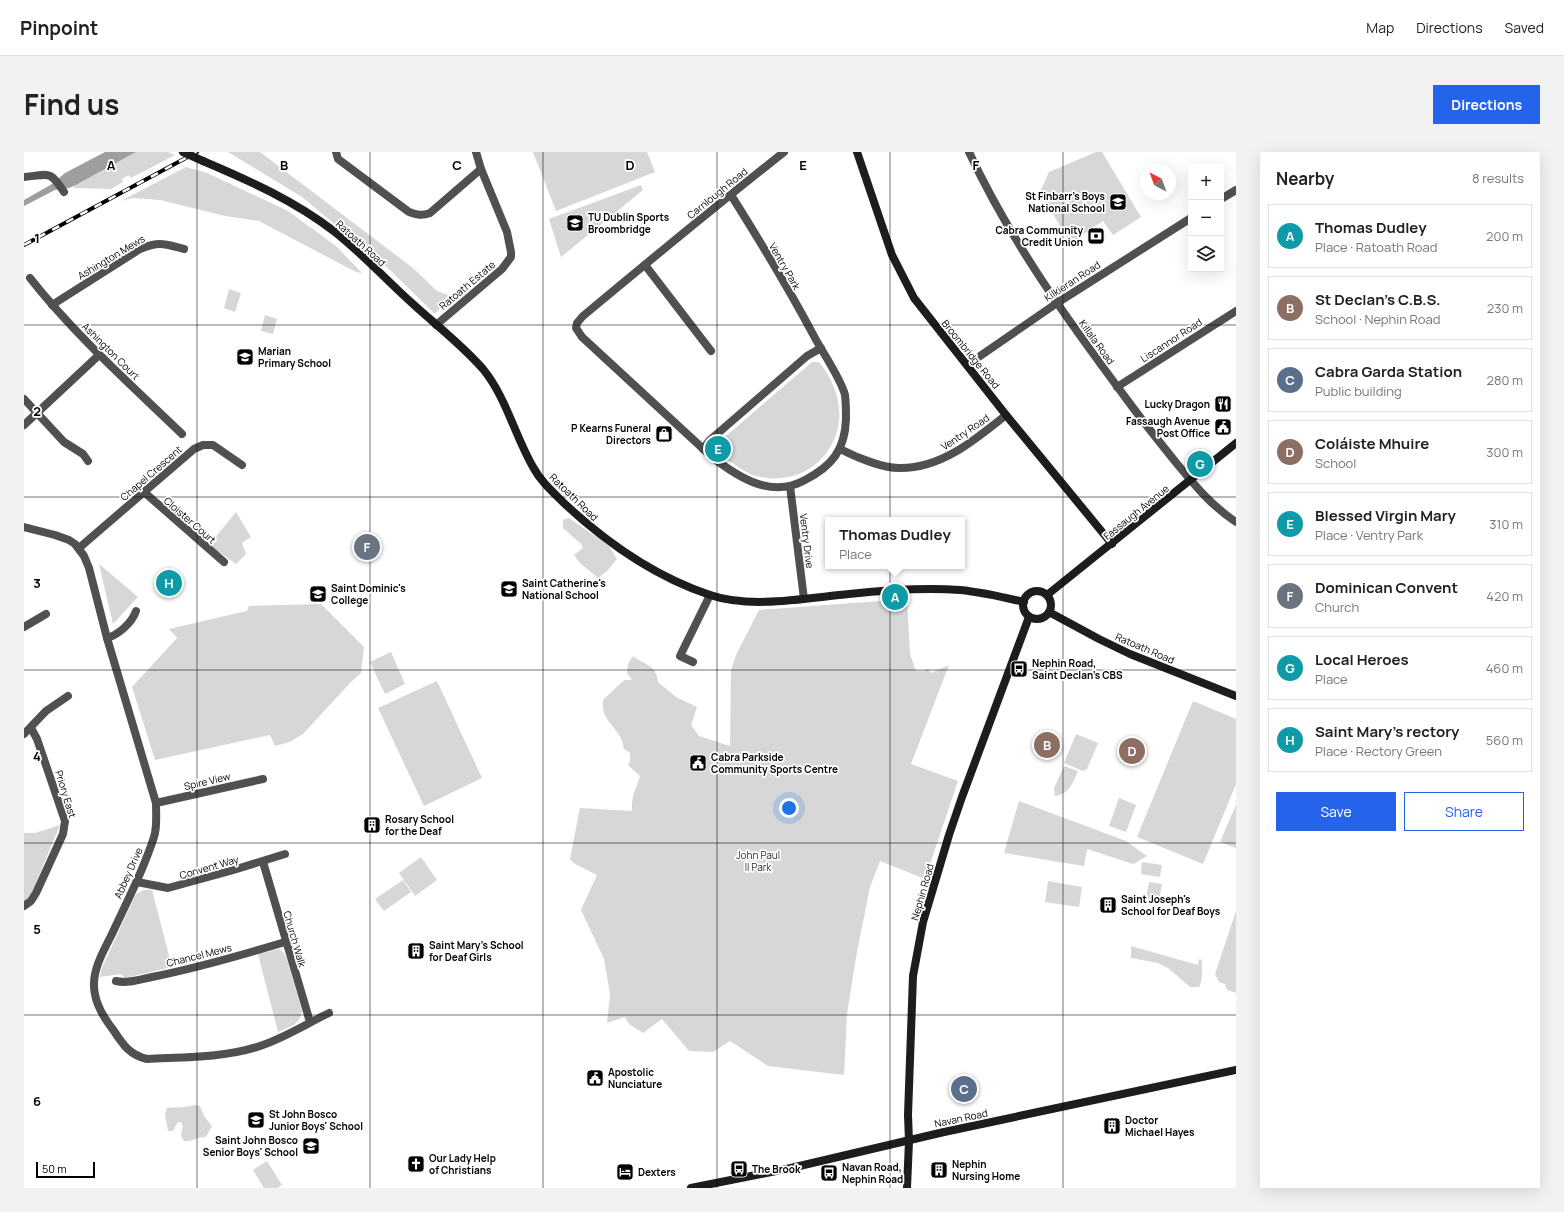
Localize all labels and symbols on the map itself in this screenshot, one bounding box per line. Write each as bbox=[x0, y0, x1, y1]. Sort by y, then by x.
text: A bbox=[107, 156, 116, 174]
text: B bbox=[280, 156, 288, 174]
text: C bbox=[452, 156, 462, 174]
text: D bbox=[625, 156, 635, 174]
text: E bbox=[799, 156, 807, 174]
text: F bbox=[973, 156, 980, 174]
street label: Carnlough Road bbox=[684, 164, 750, 222]
north arrow bbox=[1140, 164, 1176, 200]
place label: St Finbarr’s Boys National School bbox=[1025, 189, 1106, 215]
school or university icon: St Finbarr’s Boys National School bbox=[1108, 192, 1128, 212]
place label: TU Dublin Sports Broombridge bbox=[588, 210, 670, 236]
school or university icon: TU Dublin Sports Broombridge bbox=[565, 213, 585, 233]
street label: Ratoath Road bbox=[333, 217, 389, 269]
place label: Cabra Community Credit Union bbox=[995, 223, 1083, 249]
bank icon: Cabra Community Credit Union bbox=[1086, 226, 1106, 246]
text: 1 bbox=[34, 229, 40, 247]
street label: Ashington Mews bbox=[75, 231, 147, 283]
street label: Ventry Park bbox=[766, 240, 805, 293]
street label: Ratoath Estate bbox=[436, 257, 498, 313]
street label: Kilkieran Road bbox=[1041, 258, 1103, 304]
street label: Liscannor Road bbox=[1137, 315, 1205, 365]
street label: Broombridge Road bbox=[939, 316, 1003, 392]
street label: Killala Road bbox=[1076, 317, 1118, 367]
street label: Ashington Court bbox=[79, 319, 143, 383]
place label: Marian Primary School bbox=[258, 344, 331, 370]
school or university icon: Marian Primary School bbox=[235, 347, 255, 367]
restaurant icon: Lucky Dragon bbox=[1213, 394, 1233, 414]
place label: Lucky Dragon bbox=[1144, 397, 1210, 411]
text: 2 bbox=[33, 402, 41, 420]
street label: Ventry Road bbox=[938, 411, 992, 453]
place label: Fassaugh Avenue Post Office bbox=[1126, 414, 1210, 440]
public building icon: Fassaugh Avenue Post Office bbox=[1213, 417, 1233, 437]
place label: P Kearns Funeral Directors bbox=[571, 421, 652, 447]
shop icon: P Kearns Funeral Directors bbox=[654, 424, 674, 444]
pin: E bbox=[705, 434, 731, 464]
street label: Chapel Crescent bbox=[117, 442, 185, 504]
pin: G bbox=[1187, 449, 1213, 479]
street label: Ratoath Road bbox=[547, 470, 601, 524]
street label: Fassaugh Avenue bbox=[1100, 481, 1172, 543]
street label: Cloister Court bbox=[161, 493, 219, 547]
street label: Ventry Drive bbox=[797, 513, 817, 569]
pin: F bbox=[354, 532, 380, 562]
pin: H bbox=[156, 568, 182, 598]
text: 3 bbox=[33, 574, 41, 592]
place label: Saint Catherine's National School bbox=[522, 576, 606, 602]
school or university icon: Saint Catherine's National School bbox=[499, 579, 519, 599]
place label: Saint Dominic's College bbox=[331, 581, 406, 607]
pin: A bbox=[882, 582, 908, 612]
school or university icon: Saint Dominic's College bbox=[308, 584, 328, 604]
street label: Ratoath Road bbox=[1113, 629, 1177, 667]
place label: Nephin Road, Saint Declan's CBS bbox=[1032, 656, 1123, 682]
bus stop icon: Nephin Road, Saint Declan's CBS bbox=[1009, 659, 1029, 679]
pin: B bbox=[1034, 730, 1060, 760]
pin: D bbox=[1119, 736, 1145, 766]
text: 4 bbox=[33, 747, 41, 765]
place label: Cabra Parkside Community Sports Centre bbox=[711, 750, 838, 776]
public building icon: Cabra Parkside Community Sports Centre bbox=[688, 753, 708, 773]
street label: Priory East bbox=[52, 768, 80, 820]
street label: Spire View bbox=[182, 769, 232, 793]
your location bbox=[779, 798, 799, 818]
place label: Rosary School for the Deaf bbox=[385, 812, 454, 838]
building icon: Rosary School for the Deaf bbox=[362, 815, 382, 835]
street label: Abbey Drive bbox=[111, 845, 146, 901]
park label: John Paul II Park bbox=[736, 848, 780, 874]
street label: Convent Way bbox=[178, 852, 241, 882]
street label: Nephin Road bbox=[907, 862, 937, 922]
place label: Saint Joseph's School for Deaf Boys bbox=[1121, 892, 1221, 918]
building icon: Saint Joseph's School for Deaf Boys bbox=[1098, 895, 1118, 915]
street label: Church Walk bbox=[280, 909, 310, 970]
text: 5 bbox=[33, 920, 41, 938]
place label: Saint Mary's School for Deaf Girls bbox=[429, 938, 524, 964]
street label: Chancel Mews bbox=[165, 940, 233, 970]
building icon: Saint Mary's School for Deaf Girls bbox=[406, 941, 426, 961]
place label: Apostolic Nunciature bbox=[608, 1065, 662, 1091]
public building icon: Apostolic Nunciature bbox=[585, 1068, 605, 1088]
pin: C bbox=[951, 1074, 977, 1104]
text: 6 bbox=[33, 1092, 41, 1110]
street label: Navan Road bbox=[933, 1106, 989, 1130]
place label: St John Bosco Junior Boys' School bbox=[269, 1107, 363, 1133]
school or university icon: St John Bosco Junior Boys' School bbox=[246, 1110, 266, 1130]
place label: Doctor Michael Hayes bbox=[1125, 1113, 1195, 1139]
building icon: Doctor Michael Hayes bbox=[1102, 1116, 1122, 1136]
place label: Saint John Bosco Senior Boys' School bbox=[203, 1133, 298, 1159]
school or university icon: Saint John Bosco Senior Boys' School bbox=[301, 1136, 321, 1156]
place label: Our Lady Help of Christians bbox=[429, 1151, 496, 1177]
church icon: Our Lady Help of Christians bbox=[406, 1154, 426, 1174]
place label: Nephin Nursing Home bbox=[952, 1157, 1020, 1183]
bus stop icon: The Brook bbox=[729, 1159, 749, 1179]
scale bar bbox=[36, 1160, 95, 1179]
place label: Navan Road, Nephin Road bbox=[842, 1160, 903, 1186]
building icon: Nephin Nursing Home bbox=[929, 1160, 949, 1180]
hotel icon: Dexters bbox=[615, 1162, 635, 1182]
place label: The Brook bbox=[752, 1162, 801, 1176]
bus stop icon: Navan Road, Nephin Road bbox=[819, 1163, 839, 1183]
place label: Dexters bbox=[638, 1165, 676, 1179]

